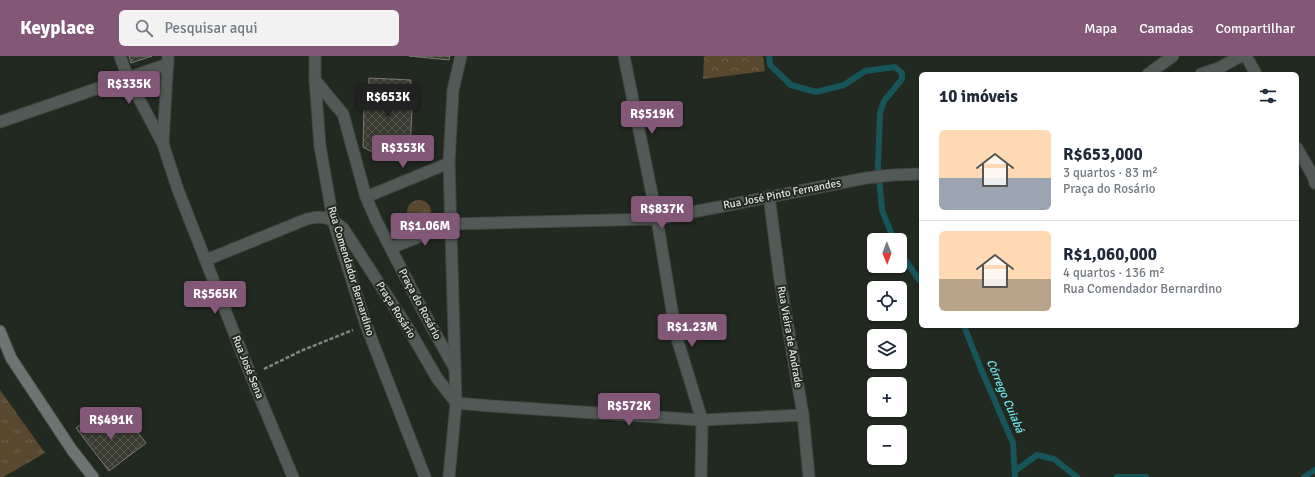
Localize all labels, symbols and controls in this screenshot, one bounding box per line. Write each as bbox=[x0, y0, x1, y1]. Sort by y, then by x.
search box bbox=[119, 10, 399, 46]
text: Keyplace bbox=[20, 16, 95, 40]
icon: search bbox=[133, 17, 155, 39]
text: Pesquisar aqui bbox=[165, 19, 258, 37]
text: Mapa bbox=[1084, 20, 1117, 37]
text: Camadas bbox=[1139, 20, 1193, 37]
text: Compartilhar bbox=[1215, 20, 1295, 37]
pin: R$335K bbox=[96, 71, 162, 105]
text: R$335K bbox=[107, 76, 151, 92]
pin: R$653K bbox=[355, 84, 421, 118]
icon: filters bbox=[1257, 85, 1279, 107]
text: 10 imóveis bbox=[939, 86, 1018, 107]
text: R$653K bbox=[366, 89, 410, 105]
pin: R$519K bbox=[619, 101, 685, 135]
text: R$519K bbox=[630, 106, 674, 122]
pin: R$353K bbox=[370, 135, 436, 169]
text: R$353K bbox=[381, 140, 425, 156]
text: R$653,000 bbox=[1063, 144, 1143, 165]
icon: home bbox=[971, 146, 1019, 194]
text: 3 quartos · 83 m² bbox=[1063, 165, 1158, 181]
street label: Rua José Pinto Fernandes bbox=[722, 176, 842, 212]
text: Praça do Rosário bbox=[1063, 181, 1155, 197]
pin: R$837K bbox=[629, 196, 695, 230]
text: R$837K bbox=[640, 201, 684, 217]
street label: Rua Comendador Bernardino bbox=[325, 205, 377, 337]
pin: R$1.06M bbox=[388, 213, 462, 247]
text: R$1.06M bbox=[400, 218, 450, 234]
north arrow bbox=[867, 233, 907, 273]
map controls bbox=[867, 233, 907, 465]
text: R$1,060,000 bbox=[1063, 244, 1157, 265]
icon: home bbox=[971, 247, 1019, 295]
text: 4 quartos · 136 m² bbox=[1063, 265, 1165, 281]
street label: Praça do Rosário bbox=[396, 266, 444, 342]
street label: Praça Rosário bbox=[373, 279, 419, 341]
pin: R$565K bbox=[182, 281, 248, 315]
button: locate bbox=[867, 281, 907, 321]
text: Rua Comendador Bernardino bbox=[1063, 281, 1222, 297]
street label: Rua Vieira de Andrade bbox=[775, 285, 805, 389]
text: R$565K bbox=[193, 286, 237, 302]
pin: R$1.23M bbox=[655, 314, 729, 348]
text: R$1.23M bbox=[667, 319, 717, 335]
button: layers bbox=[867, 329, 907, 369]
street label: Rua José Sena bbox=[229, 334, 267, 401]
water label: Córrego Cuiabá bbox=[983, 357, 1028, 436]
button: + bbox=[867, 377, 907, 417]
pin: R$572K bbox=[596, 393, 662, 427]
text: R$572K bbox=[607, 398, 651, 414]
pin: R$491K bbox=[78, 407, 144, 441]
text: R$491K bbox=[89, 412, 133, 428]
button: − bbox=[867, 425, 907, 465]

